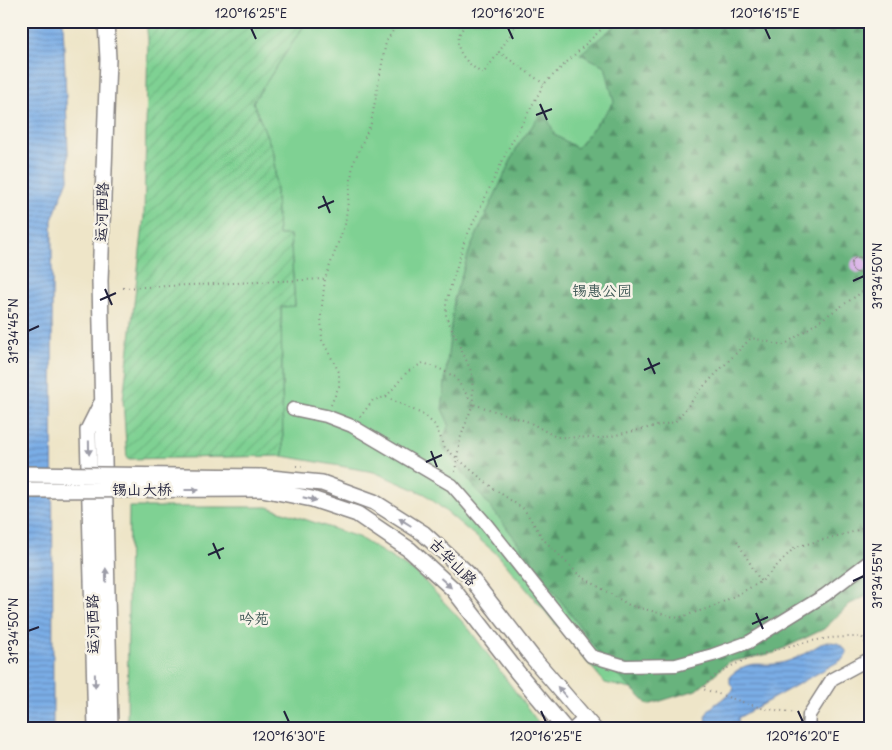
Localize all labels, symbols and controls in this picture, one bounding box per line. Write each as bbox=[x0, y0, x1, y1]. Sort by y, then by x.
text: 120°16'25"E bbox=[215, 4, 287, 22]
text: 120°16'20"E bbox=[471, 4, 545, 22]
text: 120°16'15"E bbox=[730, 4, 800, 22]
street label: 运河西路 bbox=[88, 182, 113, 242]
text: 31°34'50"N bbox=[868, 243, 886, 309]
park label: 锡惠公园 bbox=[572, 278, 632, 301]
text: 31°34'45"N bbox=[4, 298, 22, 364]
one-way arrow bbox=[85, 441, 93, 457]
street label: 锡山大桥 bbox=[112, 477, 172, 500]
one-way arrow bbox=[185, 486, 201, 494]
one-way arrow bbox=[302, 495, 317, 503]
one-way arrow bbox=[399, 517, 412, 526]
street label: 古华山路 bbox=[425, 532, 483, 590]
text: 31°34'55"N bbox=[868, 543, 886, 609]
one-way arrow bbox=[102, 567, 110, 583]
one-way arrow bbox=[439, 577, 451, 589]
street label: 运河西路 bbox=[79, 594, 104, 654]
text: 31°34'50"N bbox=[4, 598, 22, 664]
park label: 吟苑 bbox=[239, 606, 269, 629]
one-way arrow bbox=[91, 673, 99, 689]
one-way arrow bbox=[556, 686, 568, 698]
text: 120°16'30"E bbox=[252, 727, 326, 745]
text: 120°16'25"E bbox=[510, 727, 582, 745]
text: 120°16'20"E bbox=[766, 727, 840, 745]

